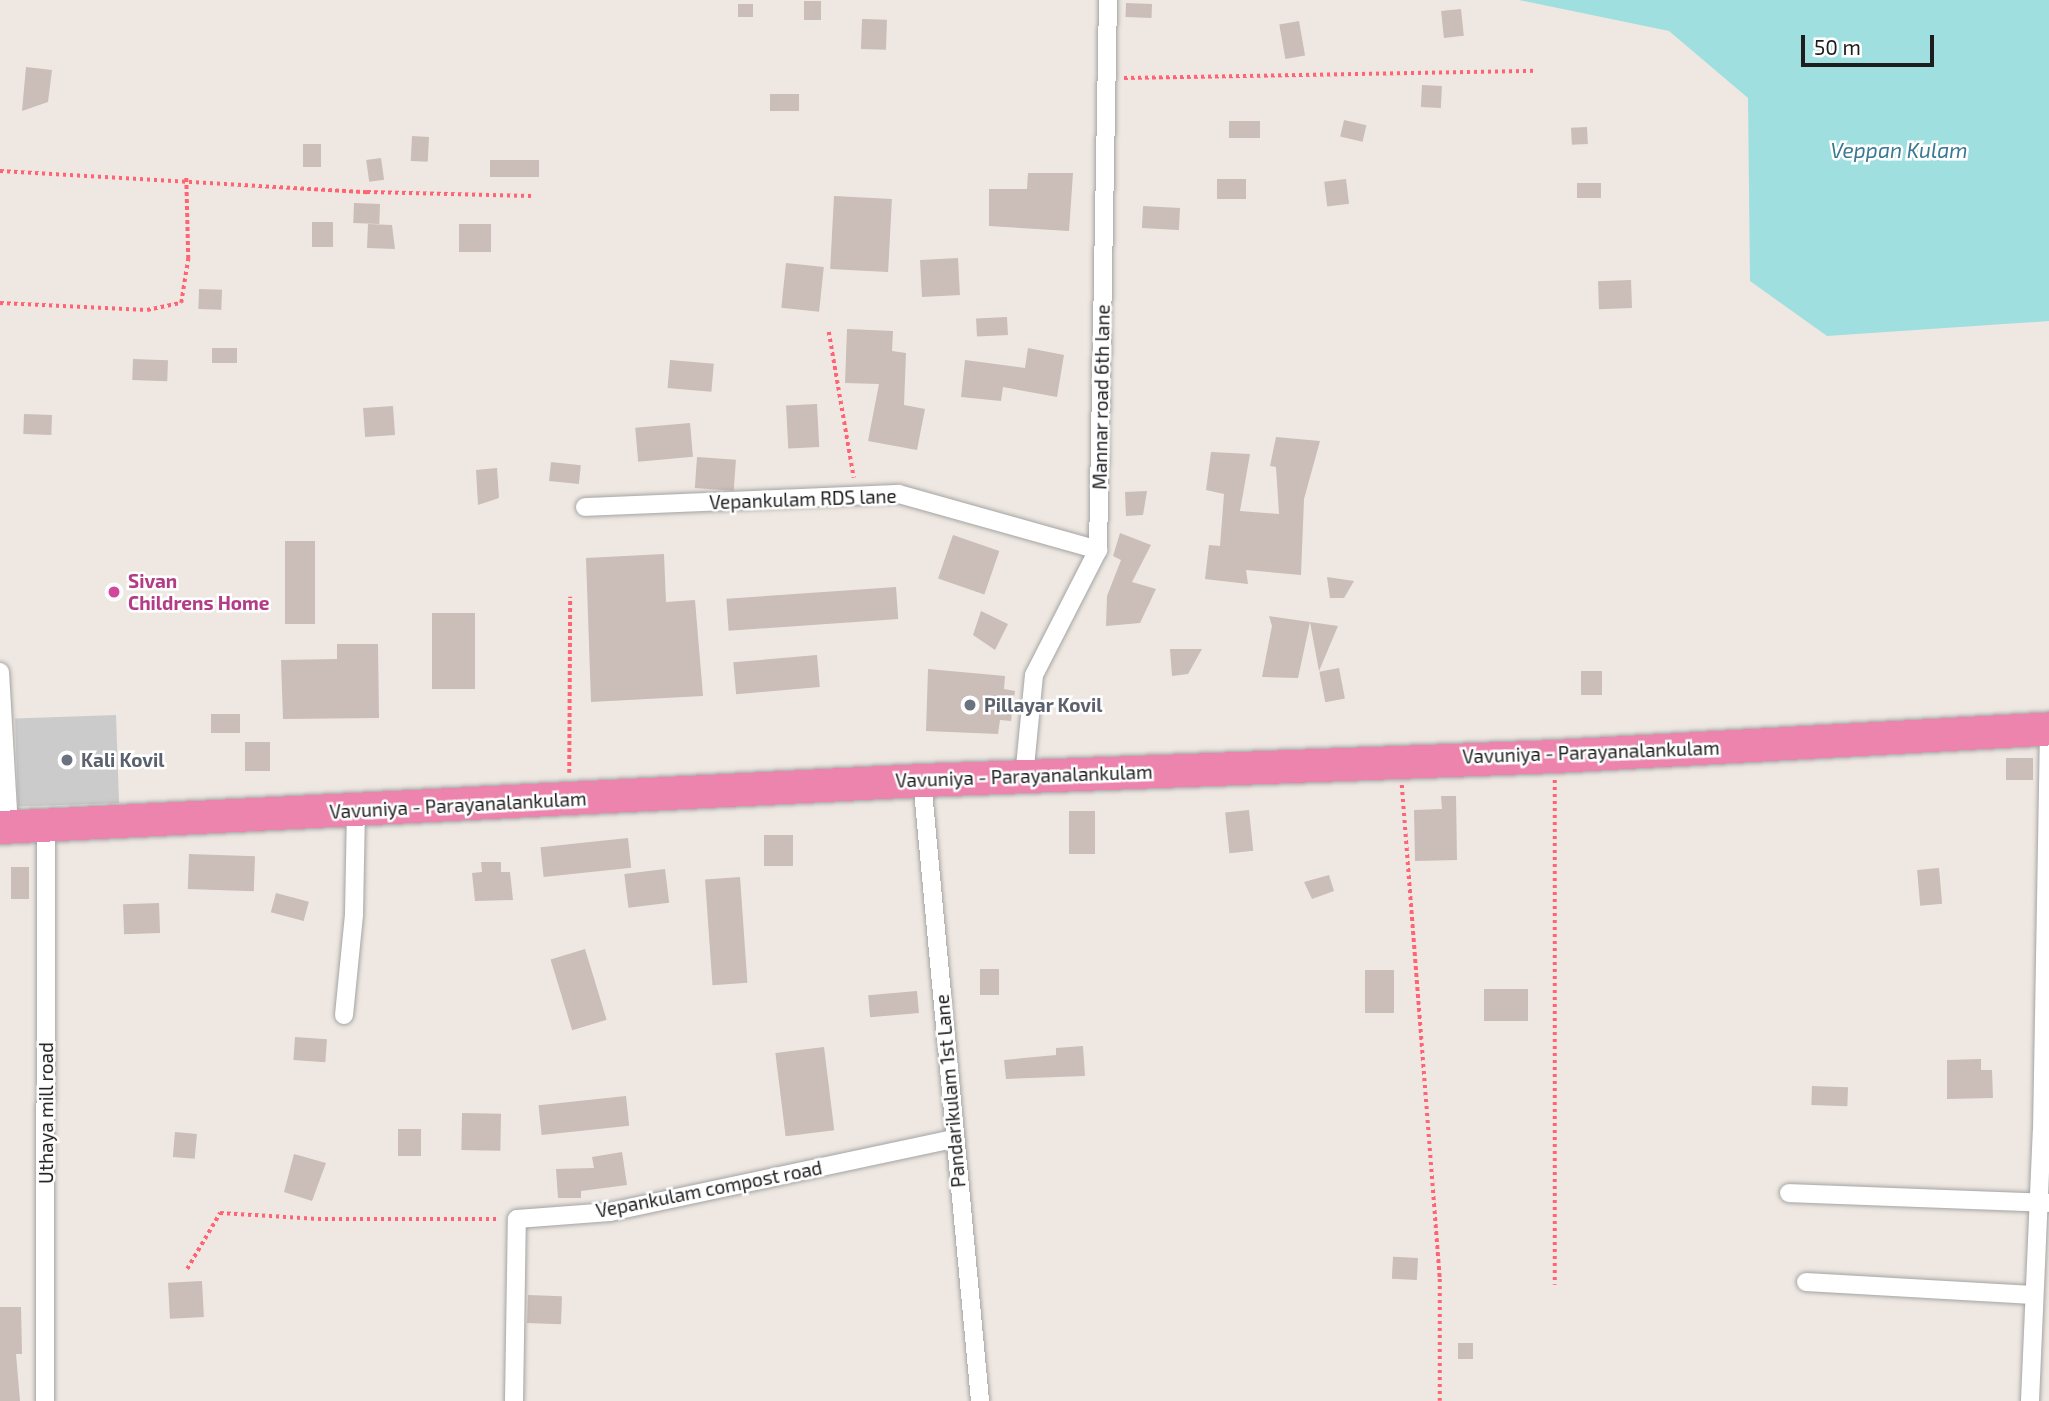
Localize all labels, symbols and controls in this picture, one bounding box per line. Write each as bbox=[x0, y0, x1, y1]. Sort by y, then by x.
scale bar bbox=[1804, 21, 1937, 65]
text: 50 m bbox=[1814, 34, 1861, 59]
water label: Veppan Kulam bbox=[1831, 137, 1967, 163]
street label: Mannar road 6th lane bbox=[1088, 304, 1114, 490]
street label: Vepankulam RDS lane bbox=[709, 484, 897, 514]
place label: Sivan Childrens Home bbox=[128, 570, 269, 614]
marker: Sivan Childrens Home bbox=[106, 584, 122, 600]
place label: Pillayar Kovil bbox=[984, 694, 1103, 716]
marker: Pillayar Kovil bbox=[962, 697, 978, 713]
street label: Vavuniya - Parayanalankulam bbox=[1462, 736, 1720, 768]
place label: Kali Kovil bbox=[81, 749, 164, 771]
marker: Kali Kovil bbox=[59, 752, 75, 768]
street label: Vavuniya - Parayanalankulam bbox=[895, 760, 1153, 792]
street label: Vavuniya - Parayanalankulam bbox=[329, 787, 587, 823]
street label: Pandarikulam 1st Lane bbox=[930, 993, 970, 1189]
street label: Uthaya mill road bbox=[35, 1042, 57, 1184]
street label: Vepankulam compost road bbox=[594, 1156, 824, 1222]

